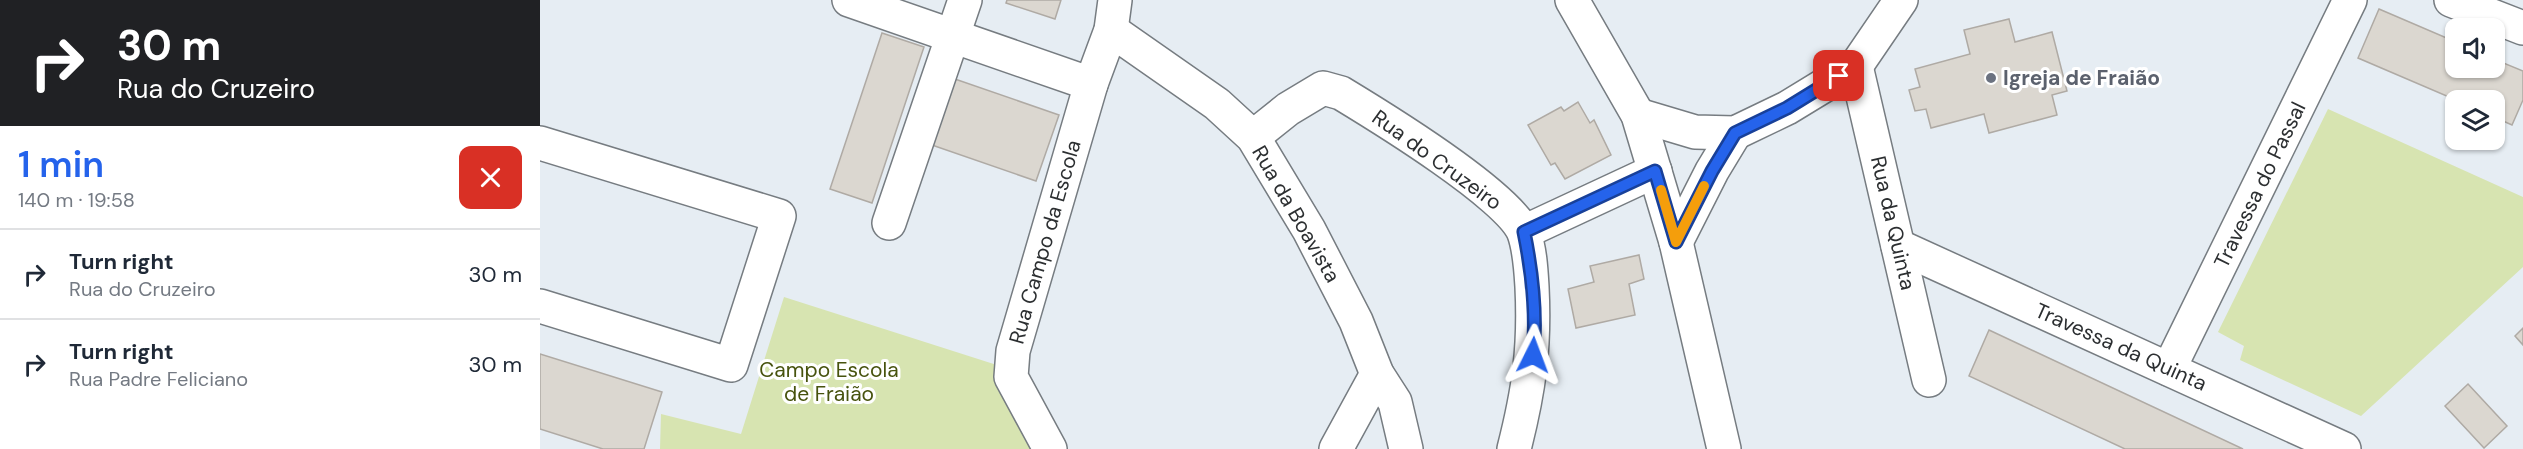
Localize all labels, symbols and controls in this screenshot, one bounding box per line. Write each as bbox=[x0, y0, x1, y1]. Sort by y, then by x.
text: 30 m bbox=[117, 18, 221, 73]
map controls bbox=[2445, 18, 2505, 150]
button: sound bbox=[2445, 18, 2505, 78]
icon: right bbox=[18, 24, 96, 102]
pin bbox=[1813, 50, 1864, 101]
icon: arrive bbox=[1822, 59, 1855, 92]
place label: Igreja de Fraião bbox=[2003, 64, 2160, 92]
text: Rua do Cruzeiro bbox=[117, 71, 315, 106]
marker: Igreja de Fraião bbox=[1984, 71, 1998, 85]
button: layers bbox=[2445, 90, 2505, 150]
street label: Travessa do Passal bbox=[2208, 97, 2312, 273]
street label: Rua do Cruzeiro bbox=[1366, 103, 1508, 217]
street label: Rua Campo da Escola bbox=[1002, 137, 1088, 347]
street label: Rua da Boavista bbox=[1245, 140, 1347, 288]
text: 1 min bbox=[18, 141, 104, 188]
button: close bbox=[459, 146, 522, 209]
street label: Rua da Quinta bbox=[1864, 153, 1922, 293]
text: 140 m · 19:58 bbox=[18, 187, 135, 213]
text: Turn right bbox=[69, 247, 174, 276]
icon: right bbox=[18, 258, 51, 291]
text: 30 m bbox=[468, 260, 522, 289]
text: Rua do Cruzeiro bbox=[69, 276, 216, 302]
street label: Travessa da Quinta bbox=[2031, 297, 2211, 397]
position arrow bbox=[1501, 323, 1565, 387]
text: Turn right bbox=[69, 337, 174, 366]
icon: right bbox=[18, 348, 51, 381]
text: 30 m bbox=[468, 350, 522, 379]
park label: Campo Escola de Fraião bbox=[759, 356, 899, 408]
text: Rua Padre Feliciano bbox=[69, 366, 248, 392]

